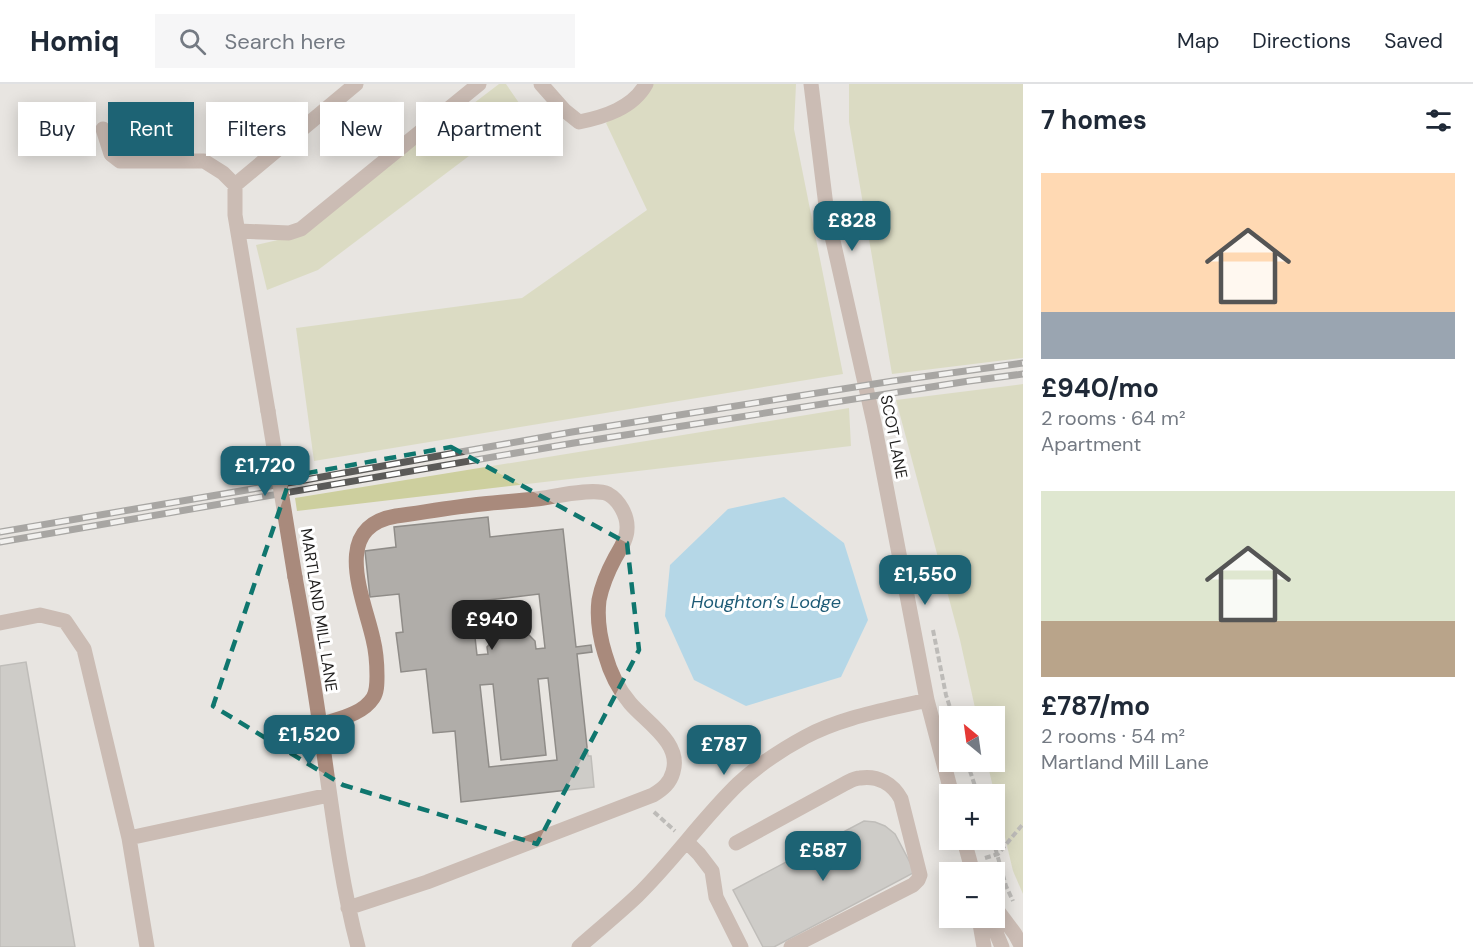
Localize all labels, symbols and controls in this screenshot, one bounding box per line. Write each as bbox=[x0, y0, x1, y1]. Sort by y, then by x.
search box bbox=[155, 14, 575, 68]
text: Homiq bbox=[30, 23, 119, 60]
icon: search bbox=[176, 25, 209, 58]
text: Search here bbox=[224, 27, 346, 56]
text: Map bbox=[1177, 27, 1219, 55]
text: Directions bbox=[1252, 27, 1351, 55]
text: Saved bbox=[1384, 27, 1443, 55]
chip: Buy bbox=[18, 102, 96, 156]
chip: Rent bbox=[108, 102, 194, 156]
chip: Filters bbox=[206, 102, 308, 156]
chip: New bbox=[320, 102, 404, 156]
chip: Apartment bbox=[416, 102, 563, 156]
text: 7 homes bbox=[1041, 103, 1147, 137]
icon: filters bbox=[1422, 104, 1455, 137]
pin: £828 bbox=[816, 201, 888, 252]
text: £828 bbox=[827, 207, 877, 233]
icon: home bbox=[1194, 212, 1302, 320]
text: £940/mo bbox=[1041, 371, 1159, 405]
street label: SCOT LANE bbox=[876, 393, 912, 481]
text: 2 rooms · 64 m² bbox=[1041, 405, 1185, 431]
text: Apartment bbox=[1041, 431, 1141, 457]
pin: £1,720 bbox=[216, 446, 314, 497]
text: £1,720 bbox=[235, 452, 295, 478]
street label: MARTLAND MILL LANE bbox=[296, 527, 342, 693]
icon: home bbox=[1194, 530, 1302, 638]
pin: £1,550 bbox=[876, 555, 974, 606]
text: £1,550 bbox=[893, 561, 957, 587]
water label: Houghton’s Lodge bbox=[691, 590, 841, 614]
pin: £940 bbox=[456, 600, 528, 651]
text: £940 bbox=[466, 606, 518, 632]
text: £787/mo bbox=[1041, 689, 1150, 723]
north arrow bbox=[939, 706, 1005, 772]
map controls bbox=[939, 706, 1005, 928]
pin: £1,520 bbox=[260, 715, 358, 766]
text: £1,520 bbox=[278, 721, 340, 747]
text: 2 rooms · 54 m² bbox=[1041, 723, 1185, 749]
pin: £787 bbox=[688, 725, 760, 776]
text: £787 bbox=[701, 731, 747, 757]
text: Martland Mill Lane bbox=[1041, 749, 1209, 775]
button: + bbox=[939, 784, 1005, 850]
pin: £587 bbox=[787, 831, 859, 882]
text: £587 bbox=[799, 837, 847, 863]
button: − bbox=[939, 862, 1005, 928]

